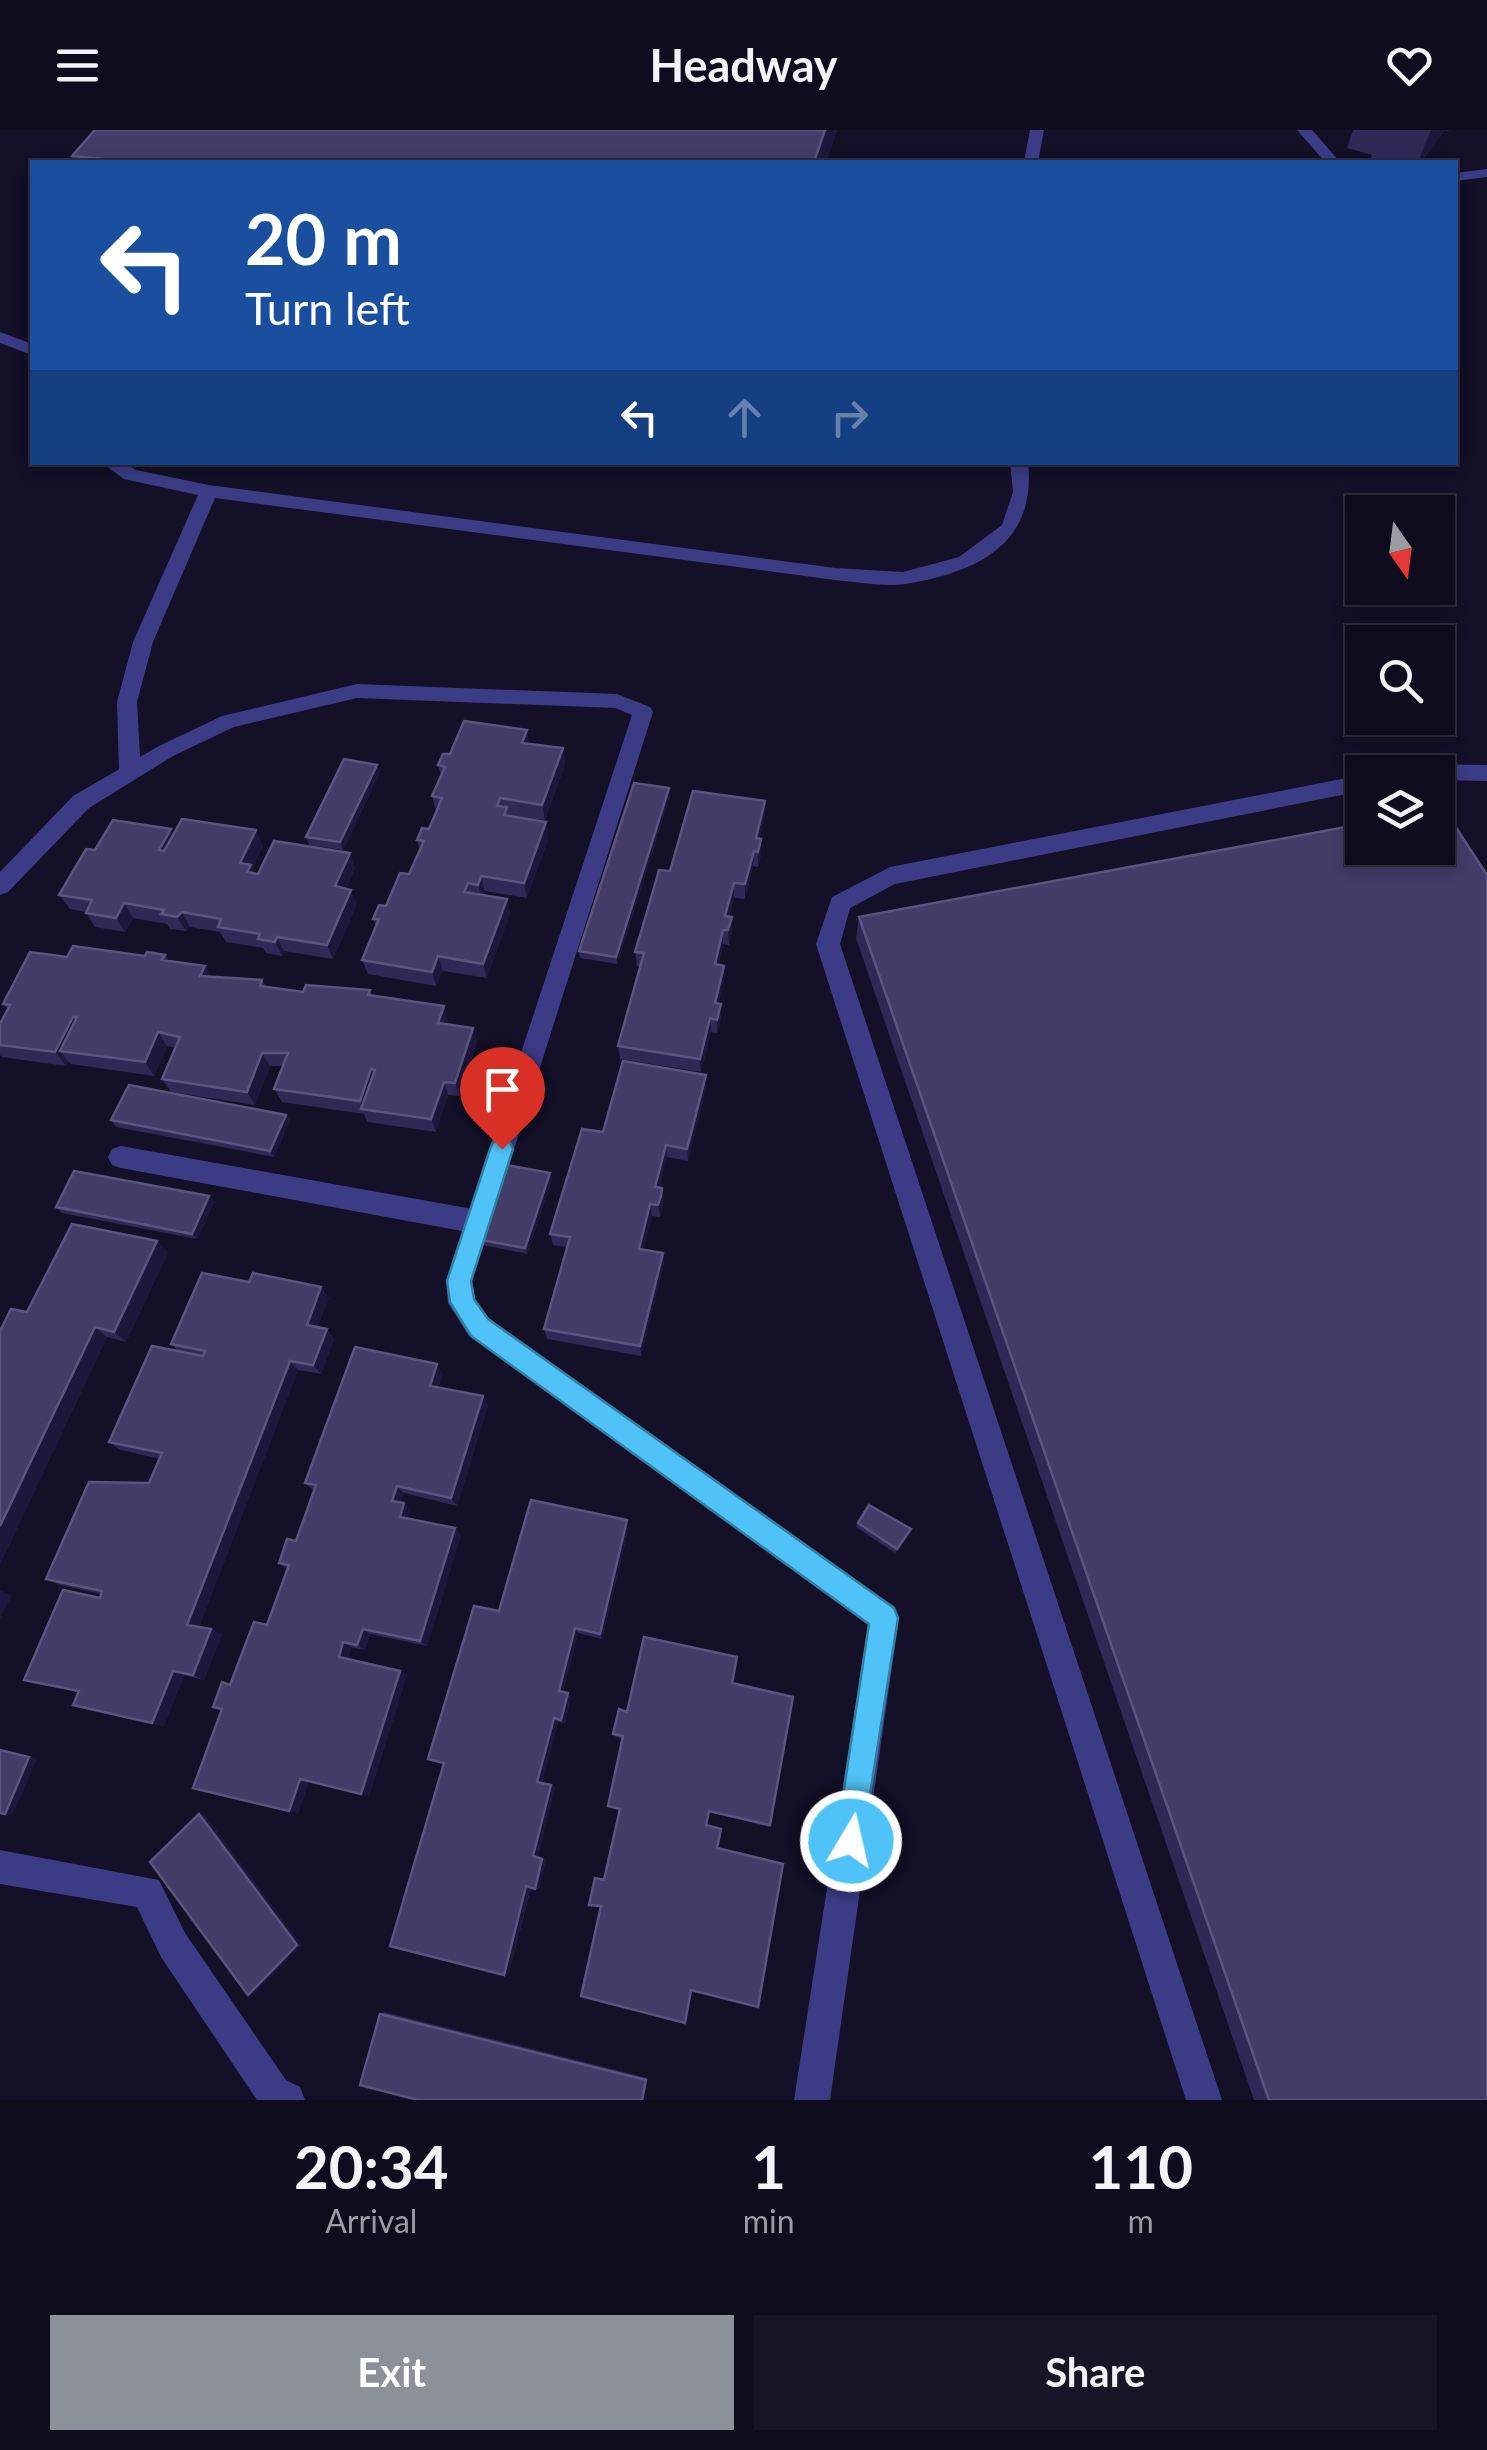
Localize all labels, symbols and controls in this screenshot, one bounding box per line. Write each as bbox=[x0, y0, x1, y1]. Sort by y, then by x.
icon: menu bbox=[50, 38, 105, 93]
text: Headway bbox=[649, 38, 838, 92]
icon: heart bbox=[1382, 38, 1437, 93]
text: 20 m bbox=[245, 196, 402, 280]
icon: left bbox=[80, 200, 210, 330]
text: Turn left bbox=[245, 281, 410, 335]
icon: left bbox=[612, 390, 667, 445]
icon: ahead bbox=[717, 390, 772, 445]
icon: right bbox=[822, 390, 877, 445]
north arrow bbox=[1345, 495, 1455, 605]
map controls bbox=[1345, 495, 1455, 865]
button: search bbox=[1345, 625, 1455, 735]
button: layers bbox=[1345, 755, 1455, 865]
pin bbox=[460, 1047, 545, 1150]
icon: arrive bbox=[475, 1062, 530, 1117]
position arrow bbox=[799, 1789, 903, 1893]
text: 20:34 bbox=[294, 2130, 449, 2202]
text: 1 bbox=[751, 2130, 786, 2202]
text: 110 bbox=[1089, 2130, 1193, 2202]
text: Arrival bbox=[325, 2201, 417, 2240]
text: min bbox=[743, 2201, 795, 2240]
text: m bbox=[1128, 2201, 1154, 2240]
button: Exit bbox=[50, 2315, 734, 2430]
button: Share bbox=[754, 2315, 1437, 2430]

